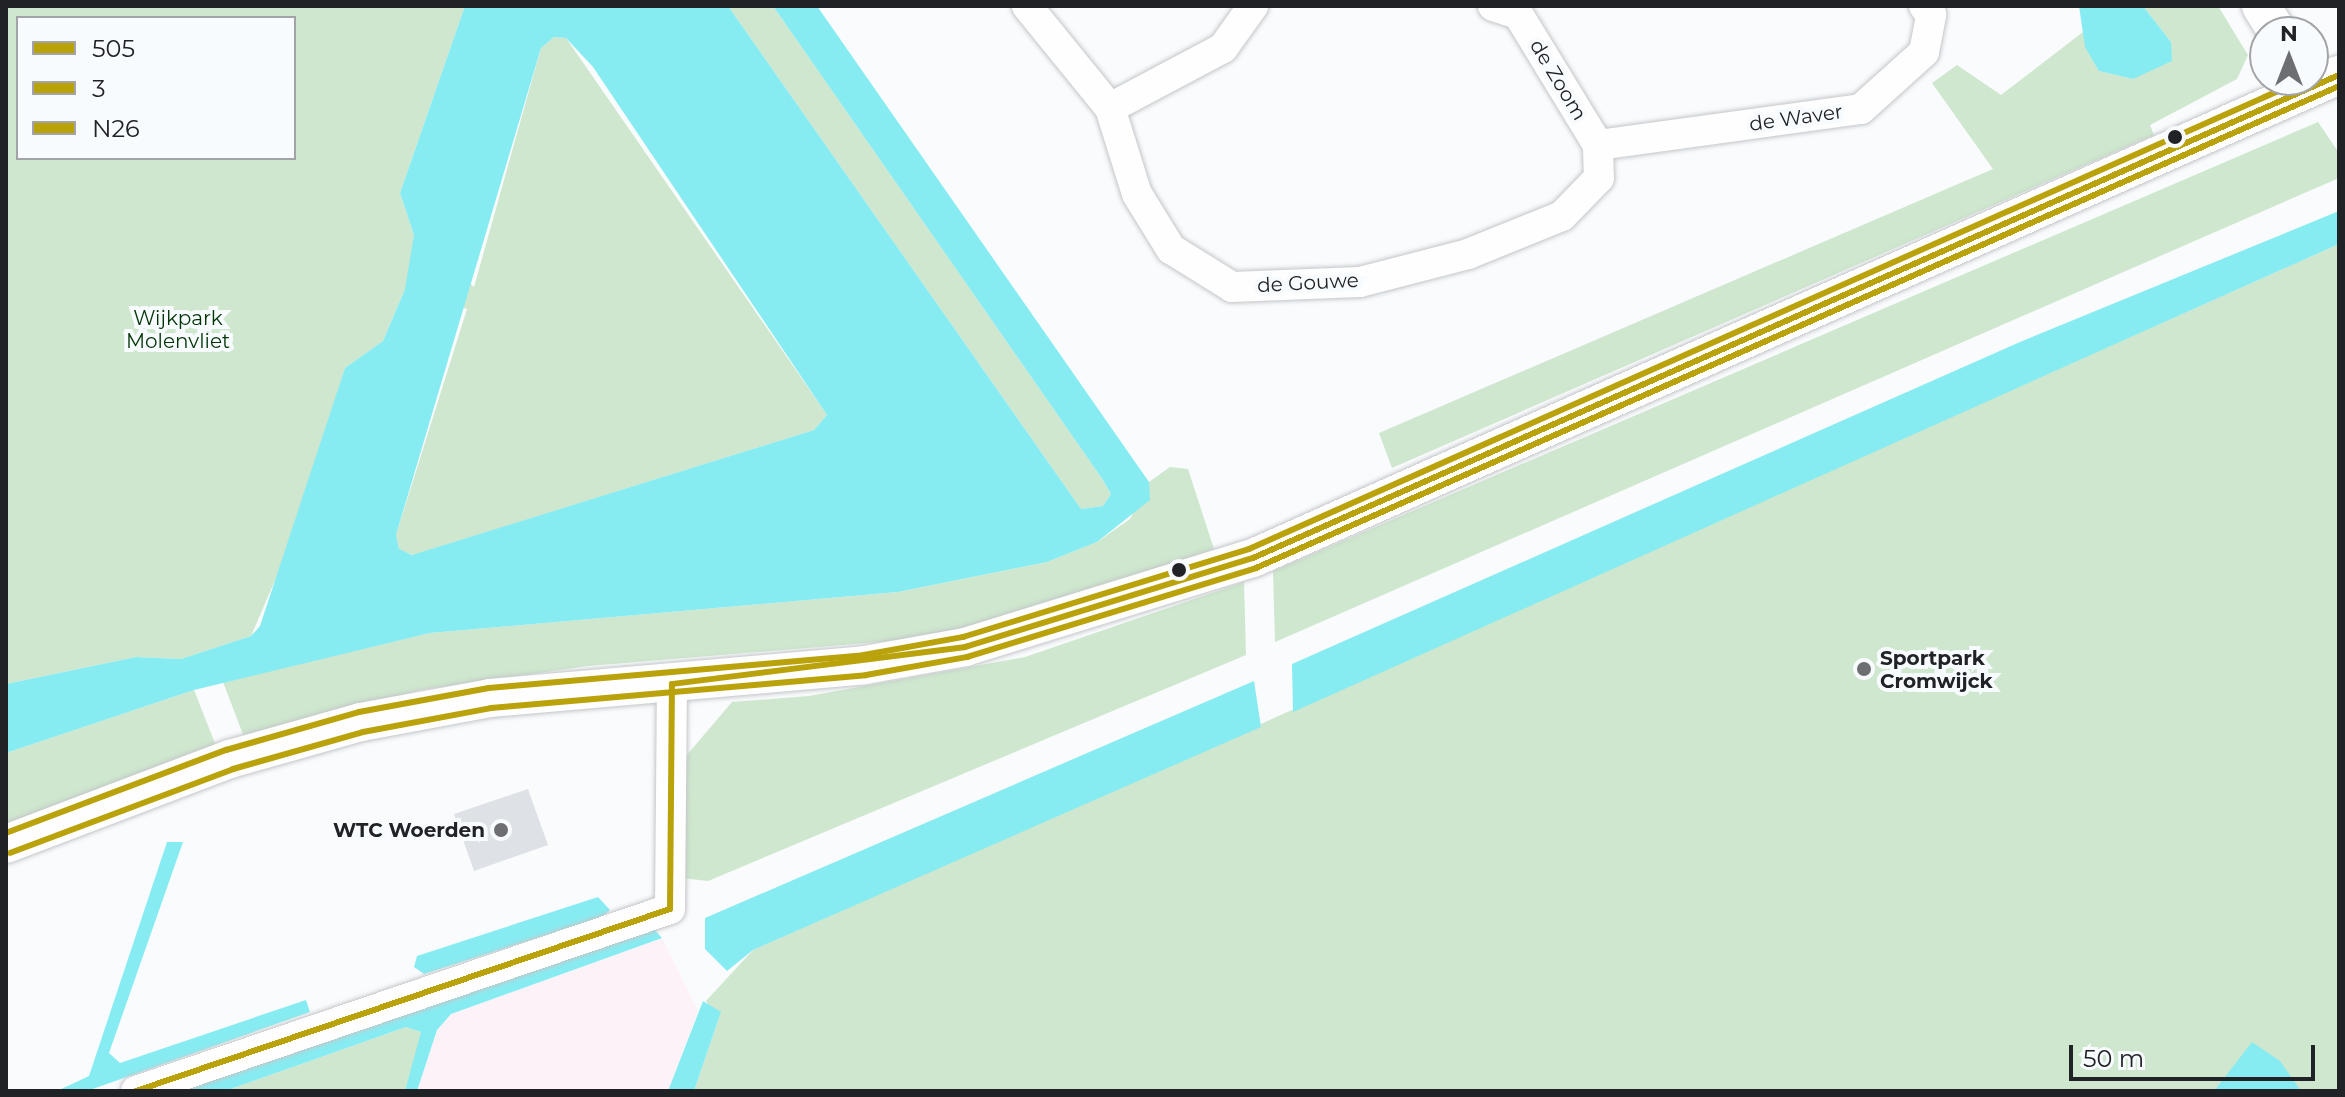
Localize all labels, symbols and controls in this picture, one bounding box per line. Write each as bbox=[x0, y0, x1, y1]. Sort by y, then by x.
legend bbox=[16, 16, 296, 160]
north arrow bbox=[2249, 16, 2329, 96]
text: N bbox=[2280, 20, 2298, 47]
text: 505 bbox=[92, 34, 135, 63]
street label: de Zoom bbox=[1525, 35, 1591, 125]
text: 3 bbox=[92, 74, 106, 103]
street label: de Waver bbox=[1748, 100, 1844, 136]
text: N26 bbox=[92, 114, 140, 143]
unlabelled marker bbox=[2167, 129, 2183, 145]
street label: de Gouwe bbox=[1257, 268, 1359, 298]
park label: Wijkpark Molenvliet bbox=[126, 307, 230, 354]
unlabelled marker bbox=[1171, 562, 1187, 578]
place label: Sportpark Cromwijck bbox=[1880, 646, 1993, 693]
marker: Sportpark Cromwijck bbox=[1855, 660, 1873, 678]
place label: WTC Woerden bbox=[333, 818, 485, 842]
marker: WTC Woerden bbox=[492, 821, 510, 839]
scale bar bbox=[2073, 1029, 2319, 1079]
text: 50 m bbox=[2083, 1044, 2144, 1073]

